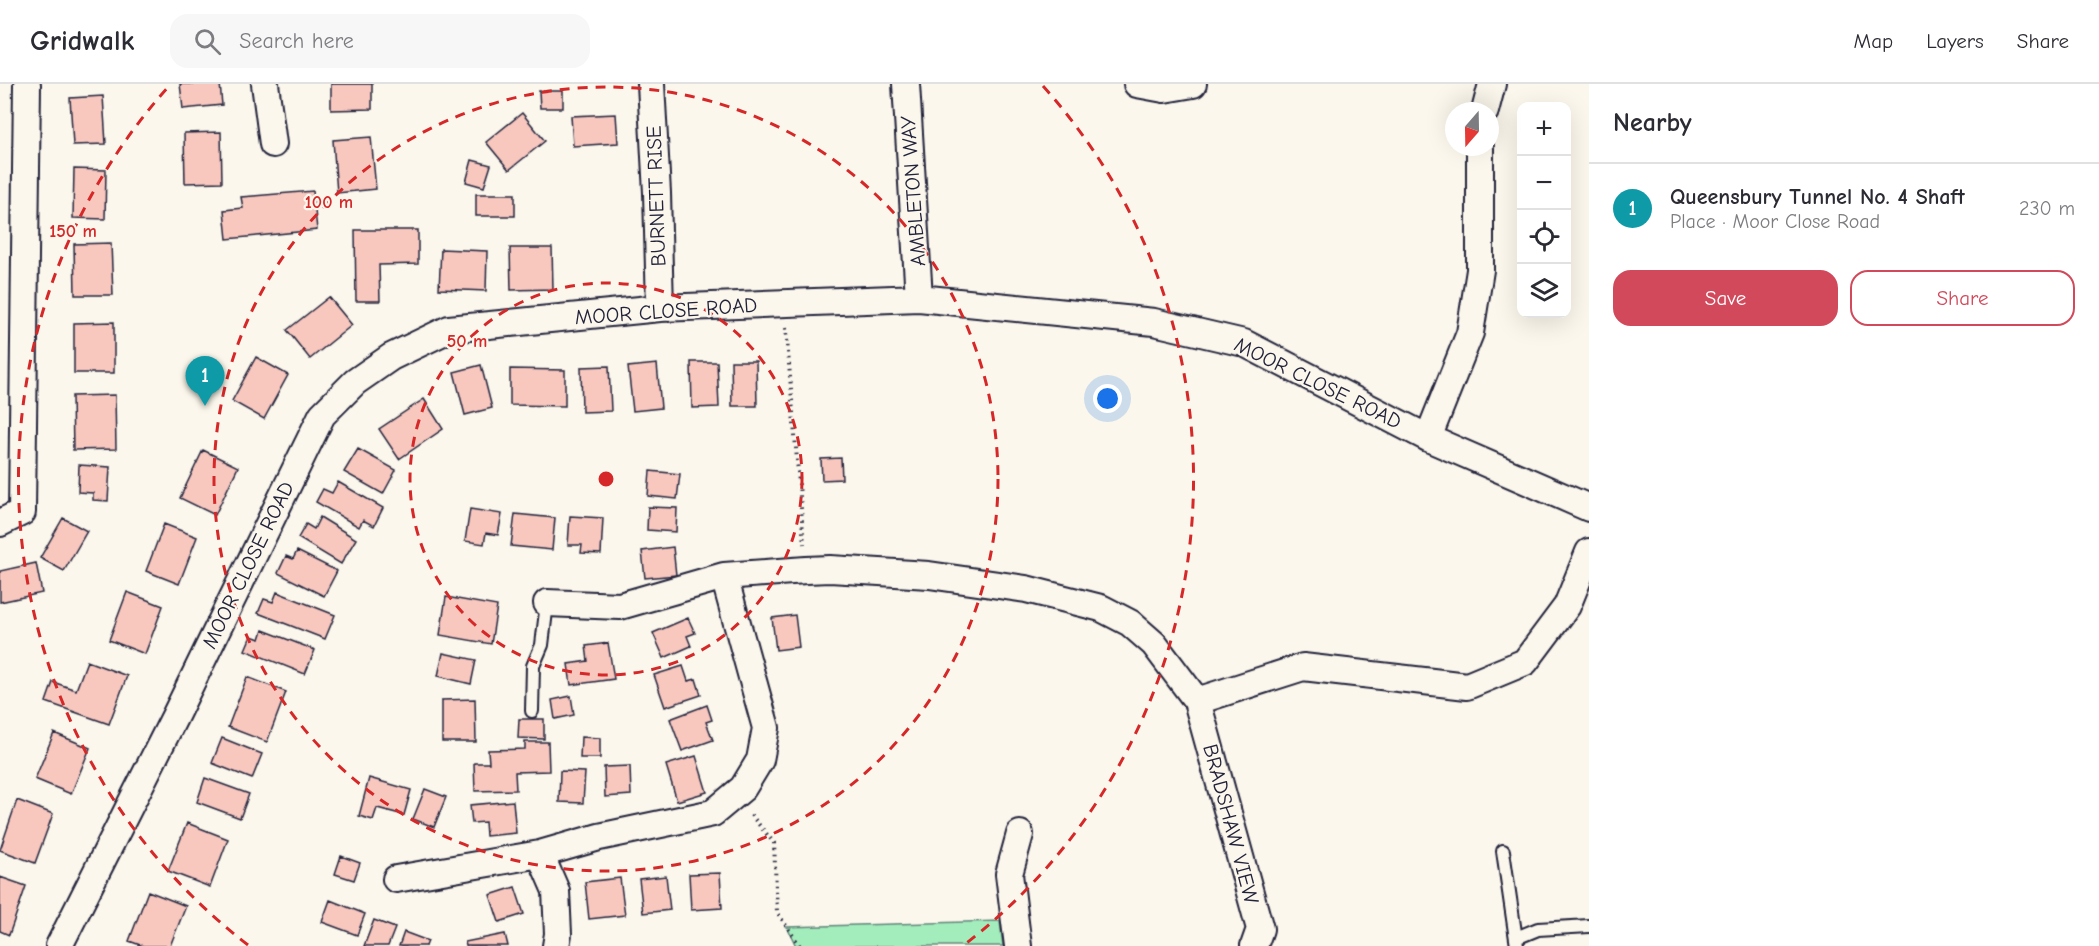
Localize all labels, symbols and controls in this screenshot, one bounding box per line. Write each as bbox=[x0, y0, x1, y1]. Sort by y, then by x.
search box bbox=[170, 14, 590, 68]
text: Gridwalk bbox=[30, 25, 134, 57]
icon: search bbox=[191, 25, 224, 58]
text: Search here bbox=[239, 28, 354, 54]
text: Map bbox=[1854, 29, 1893, 53]
text: Layers bbox=[1926, 29, 1984, 53]
text: Share bbox=[2017, 29, 2069, 53]
north arrow bbox=[1445, 102, 1499, 156]
map controls bbox=[1517, 102, 1571, 318]
button: + bbox=[1517, 102, 1571, 156]
text: Nearby bbox=[1613, 108, 1692, 138]
street label: AMBLETON WAY bbox=[896, 115, 930, 267]
street label: BURNETT RISE bbox=[642, 125, 670, 267]
button: − bbox=[1517, 156, 1571, 210]
text: Queensbury Tunnel No. 4 Shaft bbox=[1670, 184, 1965, 210]
text: 100 m bbox=[305, 192, 353, 213]
text: 1 bbox=[1629, 197, 1636, 220]
text: 230 m bbox=[2019, 197, 2075, 220]
button: locate bbox=[1517, 210, 1571, 264]
text: Place · Moor Close Road bbox=[1670, 210, 1880, 233]
text: 150 m bbox=[49, 221, 97, 242]
button: layers bbox=[1517, 264, 1571, 318]
button: Save bbox=[1613, 270, 1838, 326]
button: Share bbox=[1850, 270, 2075, 326]
street label: MOOR CLOSE ROAD bbox=[574, 293, 758, 329]
text: 50 m bbox=[447, 331, 487, 352]
street label: MOOR CLOSE ROAD bbox=[1230, 332, 1406, 434]
pin: 1 bbox=[186, 356, 224, 406]
your location bbox=[1093, 384, 1122, 413]
centre of rings bbox=[596, 469, 616, 489]
street label: MOOR CLOSE ROAD bbox=[197, 477, 299, 653]
street label: BRADSHAW VIEW bbox=[1198, 741, 1264, 907]

